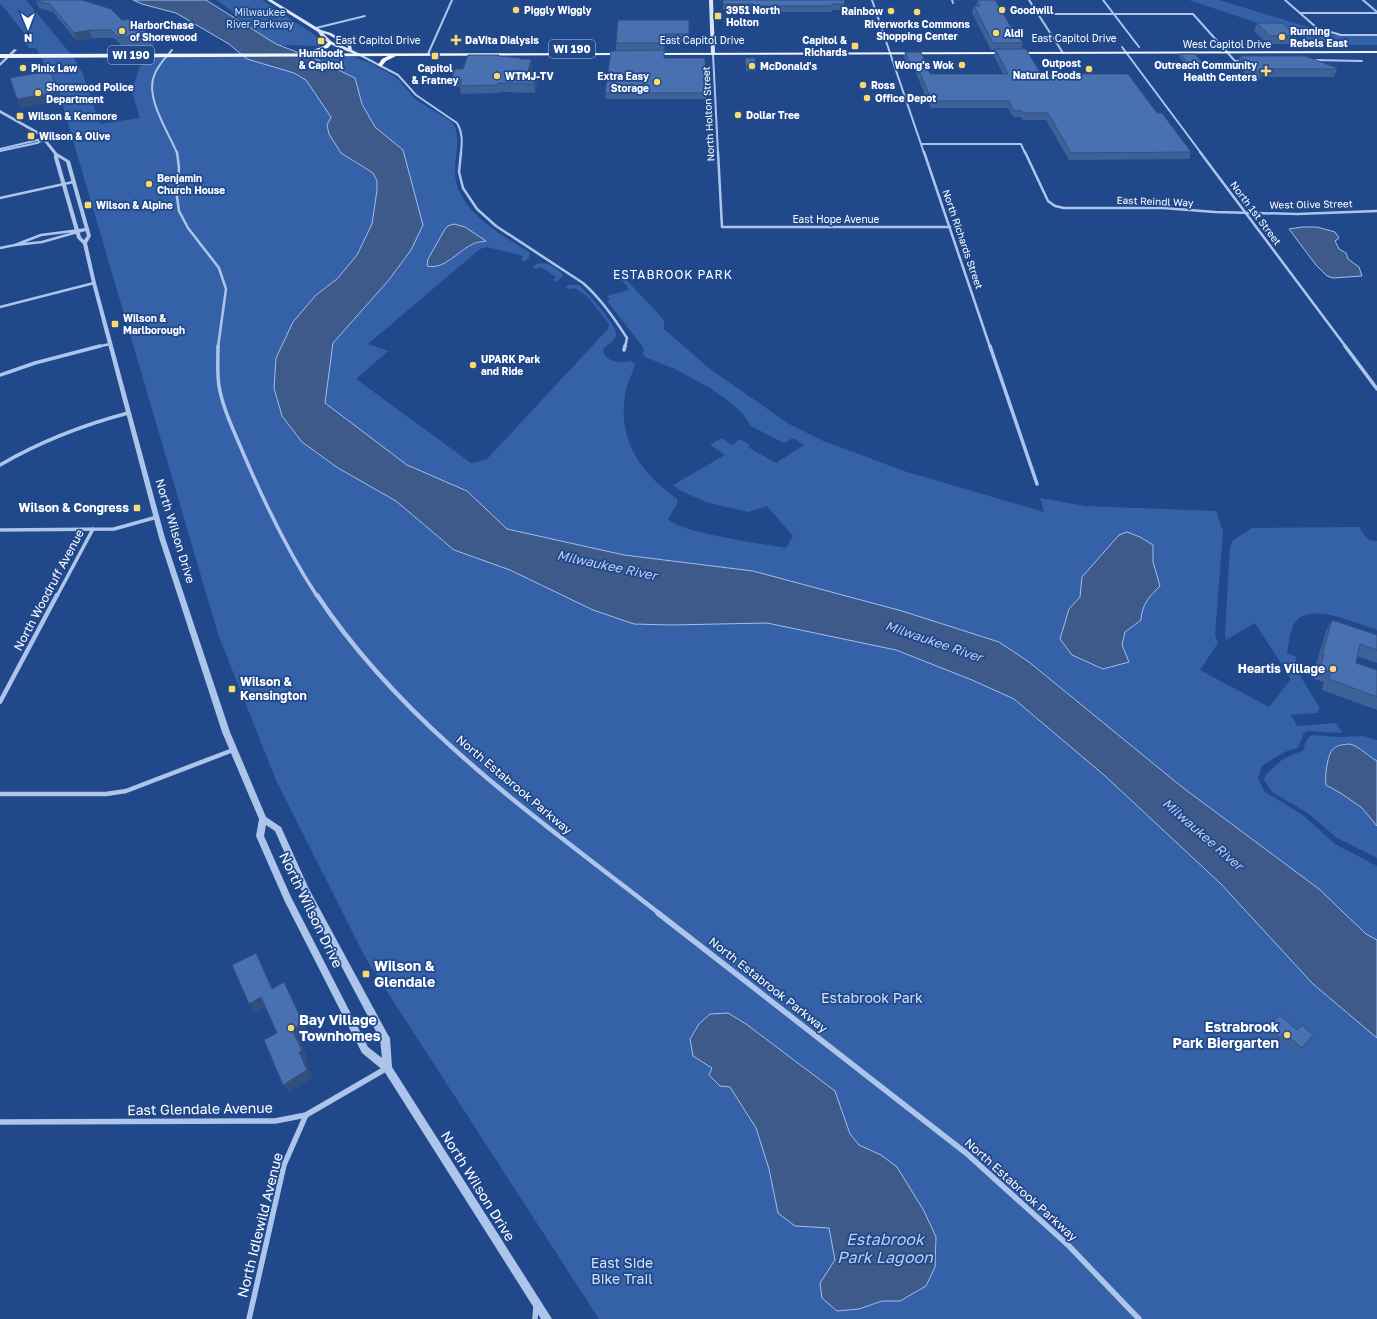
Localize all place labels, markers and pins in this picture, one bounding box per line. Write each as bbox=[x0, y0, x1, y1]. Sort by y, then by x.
place label: Piggly Wiggly bbox=[524, 4, 592, 16]
place label: 3951 North Holton bbox=[726, 4, 780, 28]
place label: Goodwill bbox=[1010, 4, 1054, 16]
marker: Piggly Wiggly bbox=[511, 5, 521, 15]
place label: Rainbow bbox=[841, 5, 884, 17]
marker: Goodwill bbox=[997, 5, 1007, 15]
marker: Rainbow bbox=[886, 6, 896, 16]
marker: Riverworks Commons Shopping Center bbox=[912, 7, 922, 17]
marker: 3951 North Holton bbox=[713, 11, 723, 21]
place label: Riverworks Commons Shopping Center bbox=[864, 18, 970, 42]
place label: HarborChase of Shorewood bbox=[130, 19, 197, 43]
place label: Running Rebels East bbox=[1290, 25, 1348, 49]
marker: HarborChase of Shorewood bbox=[117, 26, 127, 36]
place label: Aldi bbox=[1004, 27, 1023, 39]
marker: Aldi bbox=[991, 28, 1001, 38]
marker: Running Rebels East bbox=[1277, 32, 1287, 42]
marker: DaVita Dialysis bbox=[450, 34, 462, 46]
place label: DaVita Dialysis bbox=[465, 34, 539, 46]
place label: Capitol & Richards bbox=[802, 34, 848, 58]
marker: Humbodt & Capitol bbox=[316, 36, 326, 46]
marker: Capitol & Richards bbox=[850, 41, 860, 51]
place label: Humbodt & Capitol bbox=[299, 47, 344, 71]
marker: Capitol & Fratney bbox=[430, 51, 440, 61]
place label: Outpost Natural Foods bbox=[1013, 57, 1081, 81]
place label: Wong's Wok bbox=[895, 59, 954, 71]
place label: Outreach Community Health Centers bbox=[1154, 59, 1257, 83]
place label: McDonald's bbox=[760, 60, 817, 72]
marker: Wong's Wok bbox=[957, 60, 967, 70]
marker: McDonald's bbox=[747, 61, 757, 71]
place label: Pinix Law bbox=[31, 62, 78, 74]
place label: Capitol & Fratney bbox=[412, 62, 458, 86]
marker: Pinix Law bbox=[18, 63, 28, 73]
marker: Outpost Natural Foods bbox=[1084, 64, 1094, 74]
marker: Outreach Community Health Centers bbox=[1260, 65, 1272, 77]
place label: WTMJ-TV bbox=[505, 70, 554, 82]
place label: Extra Easy Storage bbox=[597, 70, 649, 94]
marker: WTMJ-TV bbox=[492, 71, 502, 81]
marker: Extra Easy Storage bbox=[652, 77, 662, 87]
place label: Ross bbox=[871, 79, 895, 91]
marker: Ross bbox=[858, 80, 868, 90]
place label: Shorewood Police Department bbox=[46, 81, 134, 105]
marker: Shorewood Police Department bbox=[33, 88, 43, 98]
place label: Office Depot bbox=[875, 92, 936, 104]
marker: Office Depot bbox=[862, 93, 872, 103]
place label: Dollar Tree bbox=[746, 109, 800, 121]
place label: Wilson & Kenmore bbox=[28, 110, 117, 122]
marker: Dollar Tree bbox=[733, 110, 743, 120]
marker: Wilson & Kenmore bbox=[15, 111, 25, 121]
place label: Wilson & Olive bbox=[39, 130, 110, 142]
marker: Wilson & Olive bbox=[26, 131, 36, 141]
place label: Benjamin Church House bbox=[157, 172, 225, 196]
marker: Benjamin Church House bbox=[144, 179, 154, 189]
place label: Wilson & Alpine bbox=[96, 199, 173, 211]
marker: Wilson & Alpine bbox=[83, 200, 93, 210]
place label: Wilson & Marlborough bbox=[123, 312, 185, 336]
marker: Wilson & Marlborough bbox=[110, 319, 120, 329]
place label: UPARK Park and Ride bbox=[481, 353, 540, 377]
marker: UPARK Park and Ride bbox=[468, 360, 478, 370]
place label: Wilson & Congress bbox=[19, 500, 129, 515]
marker: Wilson & Congress bbox=[132, 503, 142, 513]
place label: Heartis Village bbox=[1238, 661, 1325, 676]
marker: Heartis Village bbox=[1328, 664, 1338, 674]
place label: Wilson & Kensington bbox=[240, 674, 307, 703]
marker: Wilson & Kensington bbox=[227, 684, 237, 694]
place label: Wilson & Glendale bbox=[374, 957, 435, 990]
marker: Wilson & Glendale bbox=[361, 969, 371, 979]
place label: Bay Village Townhomes bbox=[299, 1011, 381, 1044]
place label: Estrabrook Park Biergarten bbox=[1173, 1018, 1279, 1051]
marker: Bay Village Townhomes bbox=[286, 1023, 296, 1033]
marker: Estrabrook Park Biergarten bbox=[1282, 1030, 1292, 1040]

